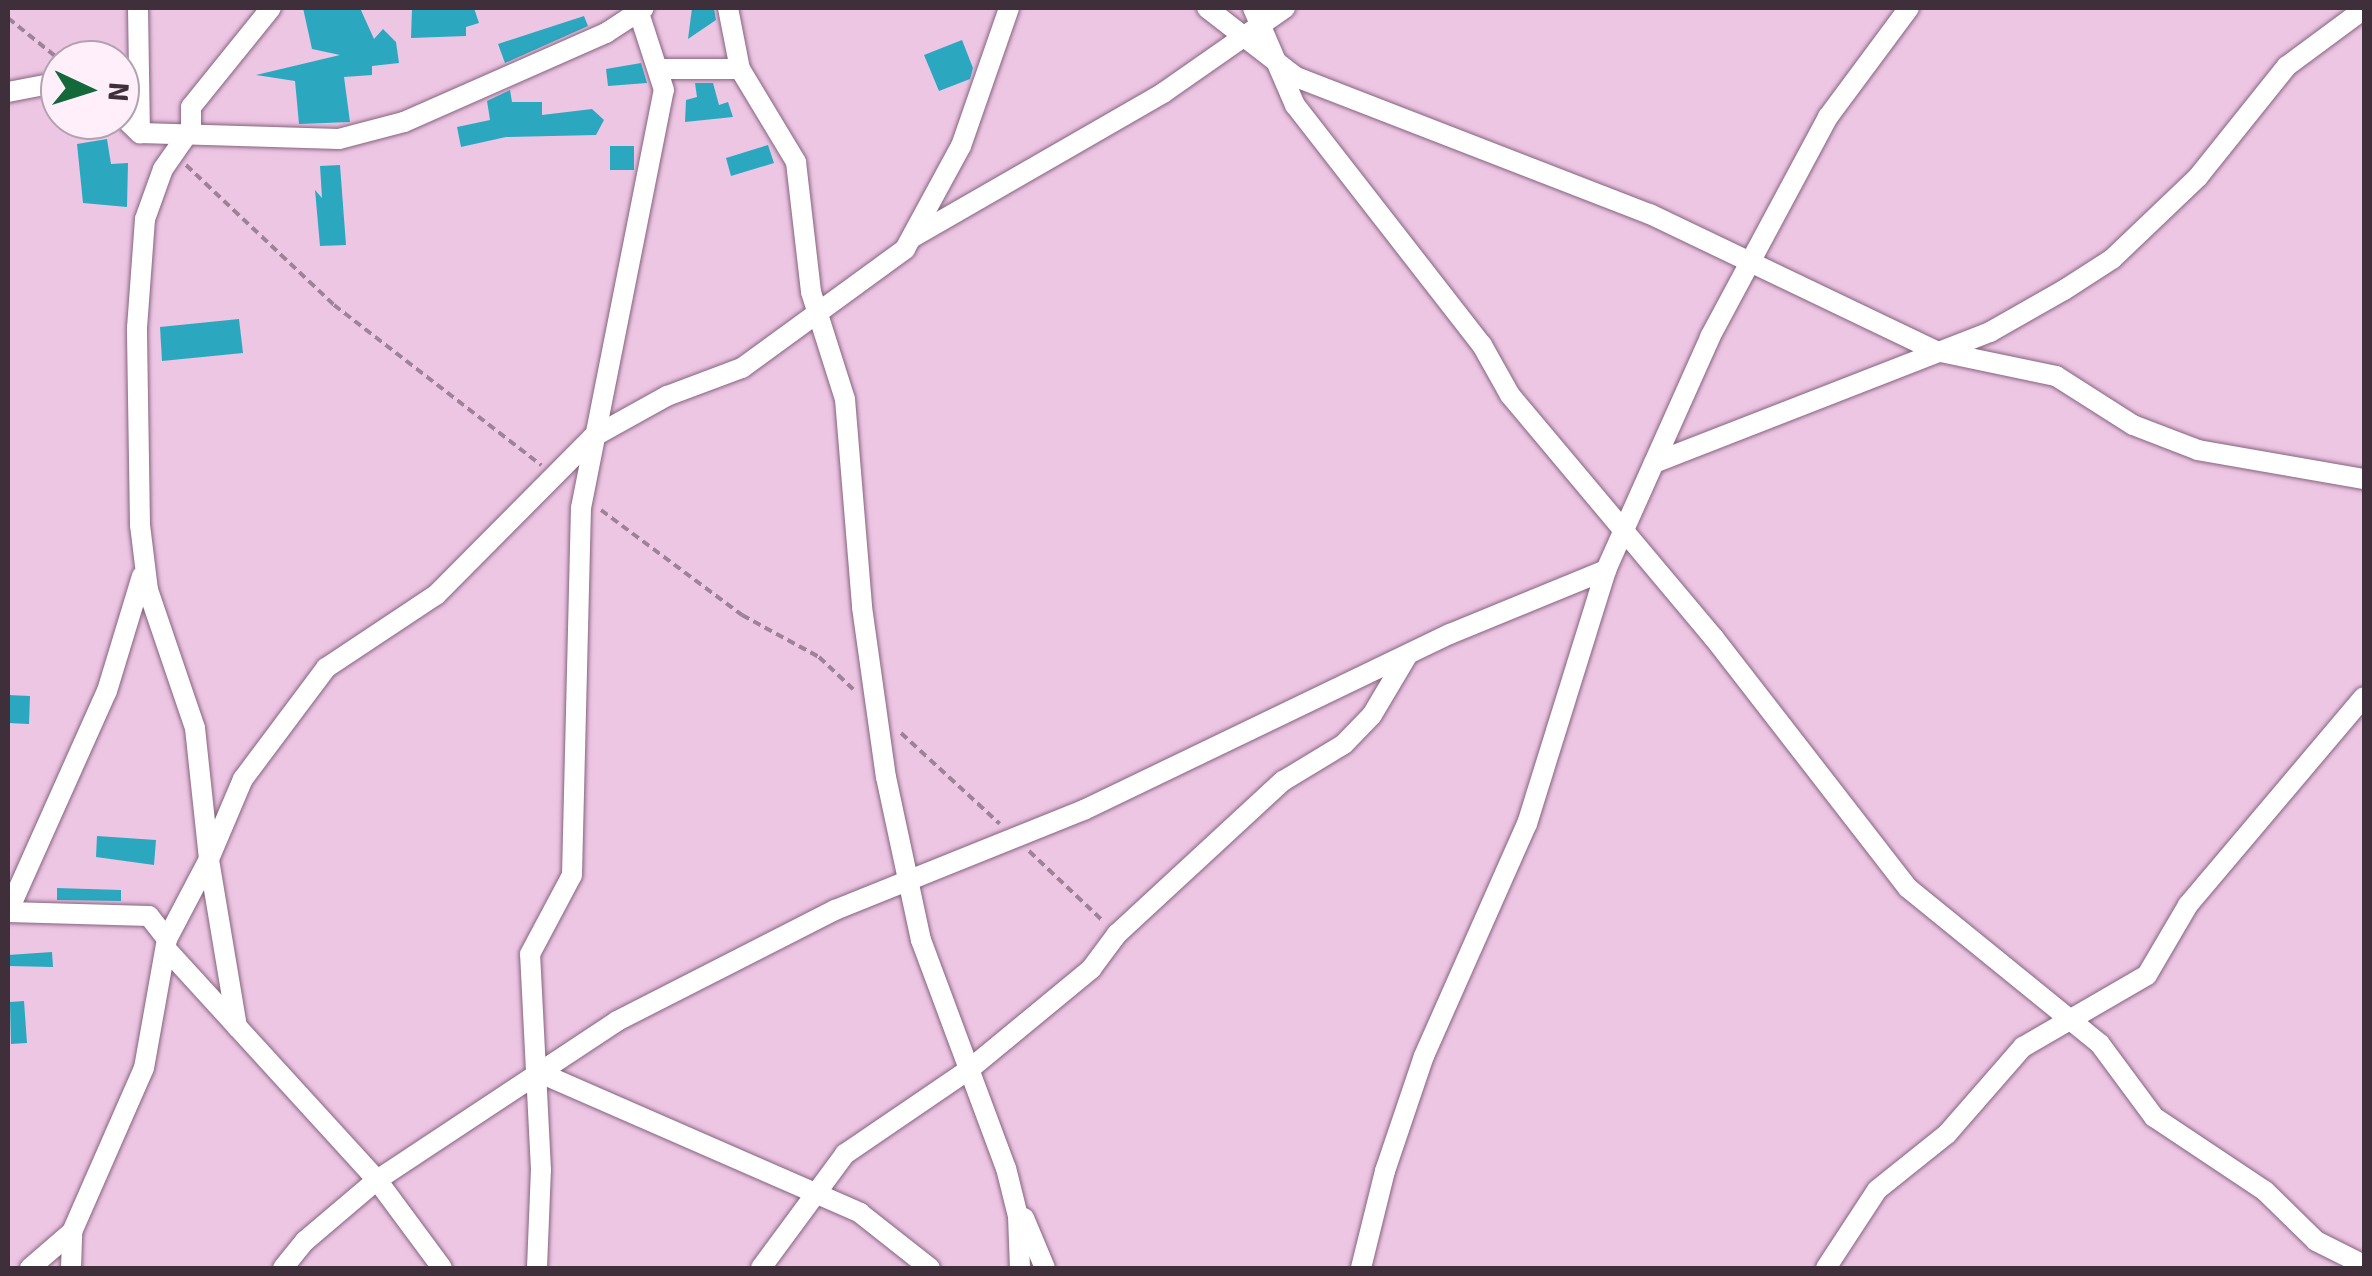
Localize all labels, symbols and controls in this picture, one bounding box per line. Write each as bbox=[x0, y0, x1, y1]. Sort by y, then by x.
north arrow bbox=[40, 40, 140, 140]
text: N bbox=[100, 81, 136, 103]

